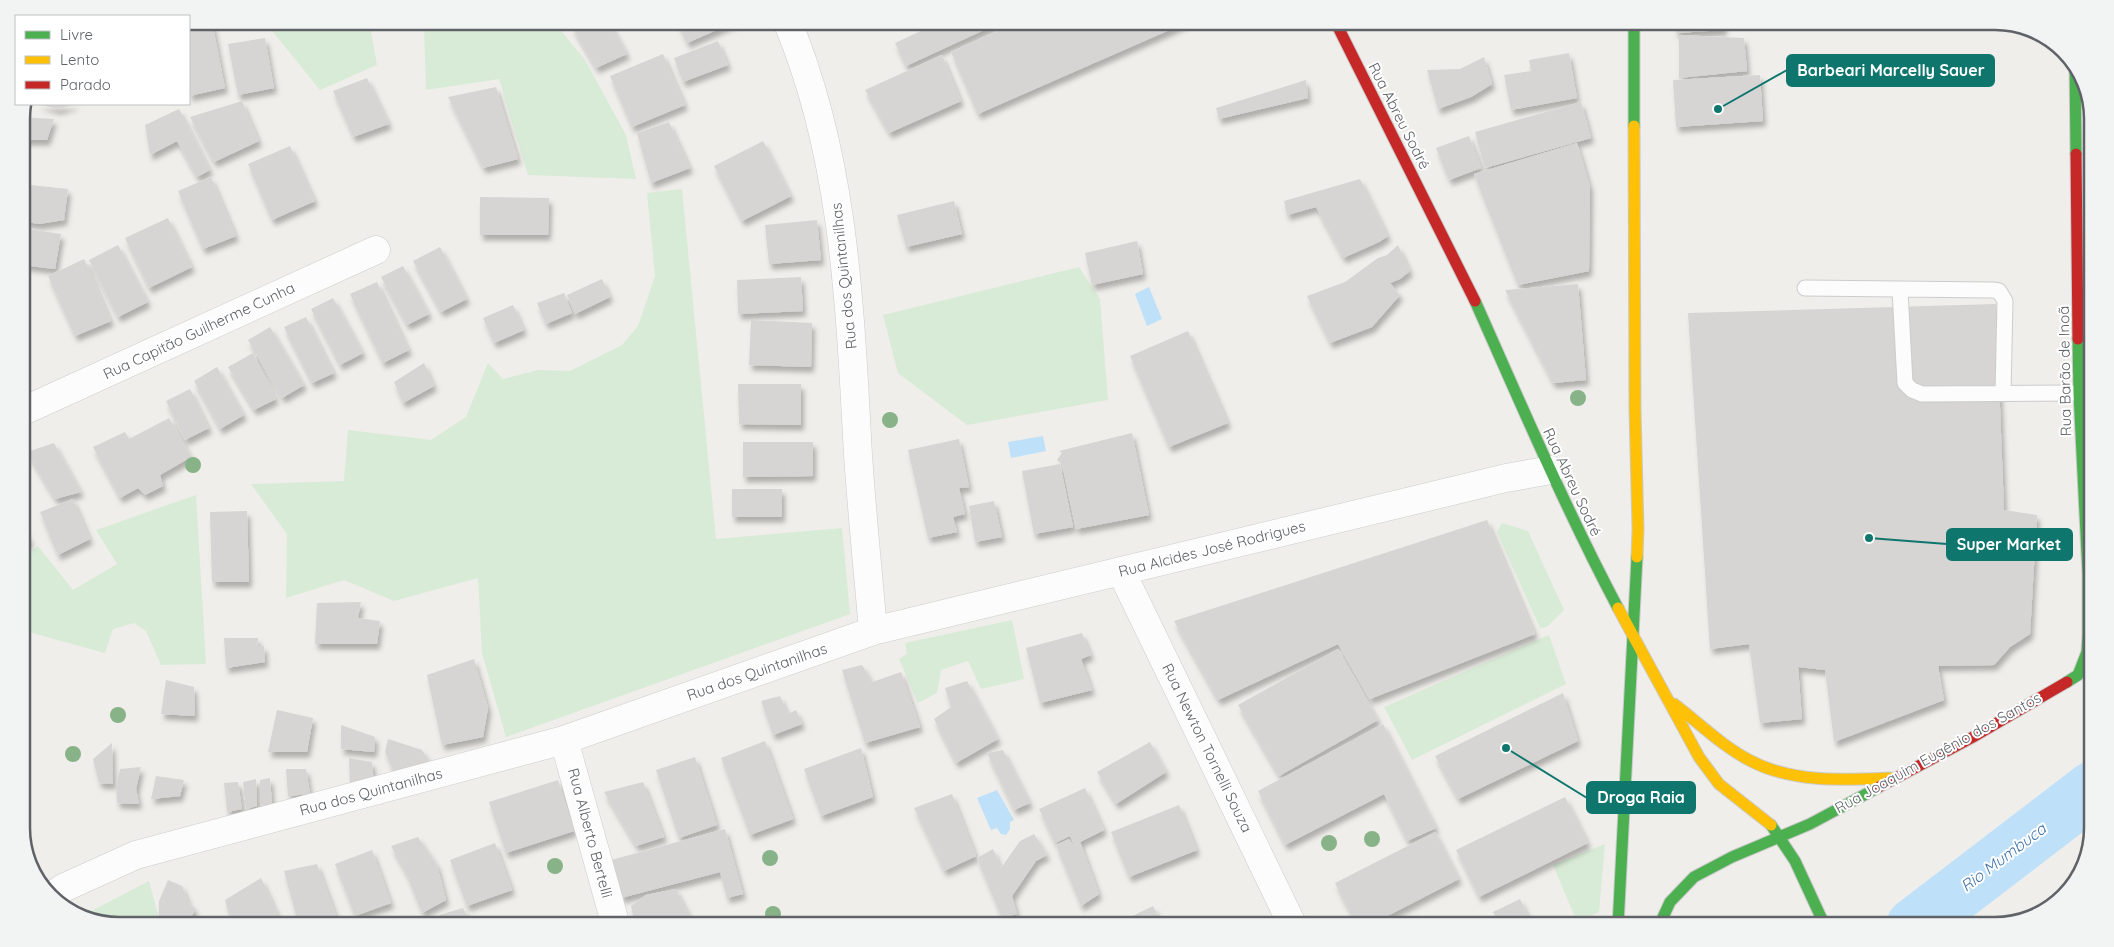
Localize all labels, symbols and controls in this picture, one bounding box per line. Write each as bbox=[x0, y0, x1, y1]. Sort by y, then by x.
legend bbox=[15, 15, 190, 105]
text: Livre bbox=[60, 25, 93, 44]
text: Lento bbox=[60, 50, 99, 69]
callout: Barbeari Marcelly Sauer bbox=[1787, 55, 1994, 86]
street label: Rua Abreu Sodré bbox=[1364, 59, 1435, 172]
text: Barbeari Marcelly Sauer bbox=[1797, 60, 1985, 80]
text: Parado bbox=[60, 75, 111, 94]
street label: Rua dos Quintanilhas bbox=[826, 202, 861, 350]
street label: Rua Capitão Guilherme Cunha bbox=[100, 278, 298, 383]
street label: Rua Barão de Inoã bbox=[2054, 306, 2075, 436]
street label: Rua Abreu Sodré bbox=[1539, 425, 1606, 539]
street label: Rua Alcides José Rodrigues bbox=[1116, 516, 1307, 581]
callout: Super Market bbox=[1947, 529, 2072, 560]
text: Super Market bbox=[1957, 534, 2061, 554]
street label: Rua dos Quintanilhas bbox=[684, 639, 829, 704]
street label: Rua Newton Tornelli Souza bbox=[1158, 660, 1257, 835]
street label: Rua Joaquim Eugênio dos Santos bbox=[1831, 688, 2044, 817]
street label: Rua dos Quintanilhas bbox=[297, 763, 444, 820]
street label: Rua Alberto Bertelli bbox=[564, 766, 617, 900]
callout: Droga Raia bbox=[1587, 782, 1695, 813]
text: Droga Raia bbox=[1597, 787, 1685, 807]
water label: Rio Mumbuca bbox=[1956, 818, 2051, 896]

